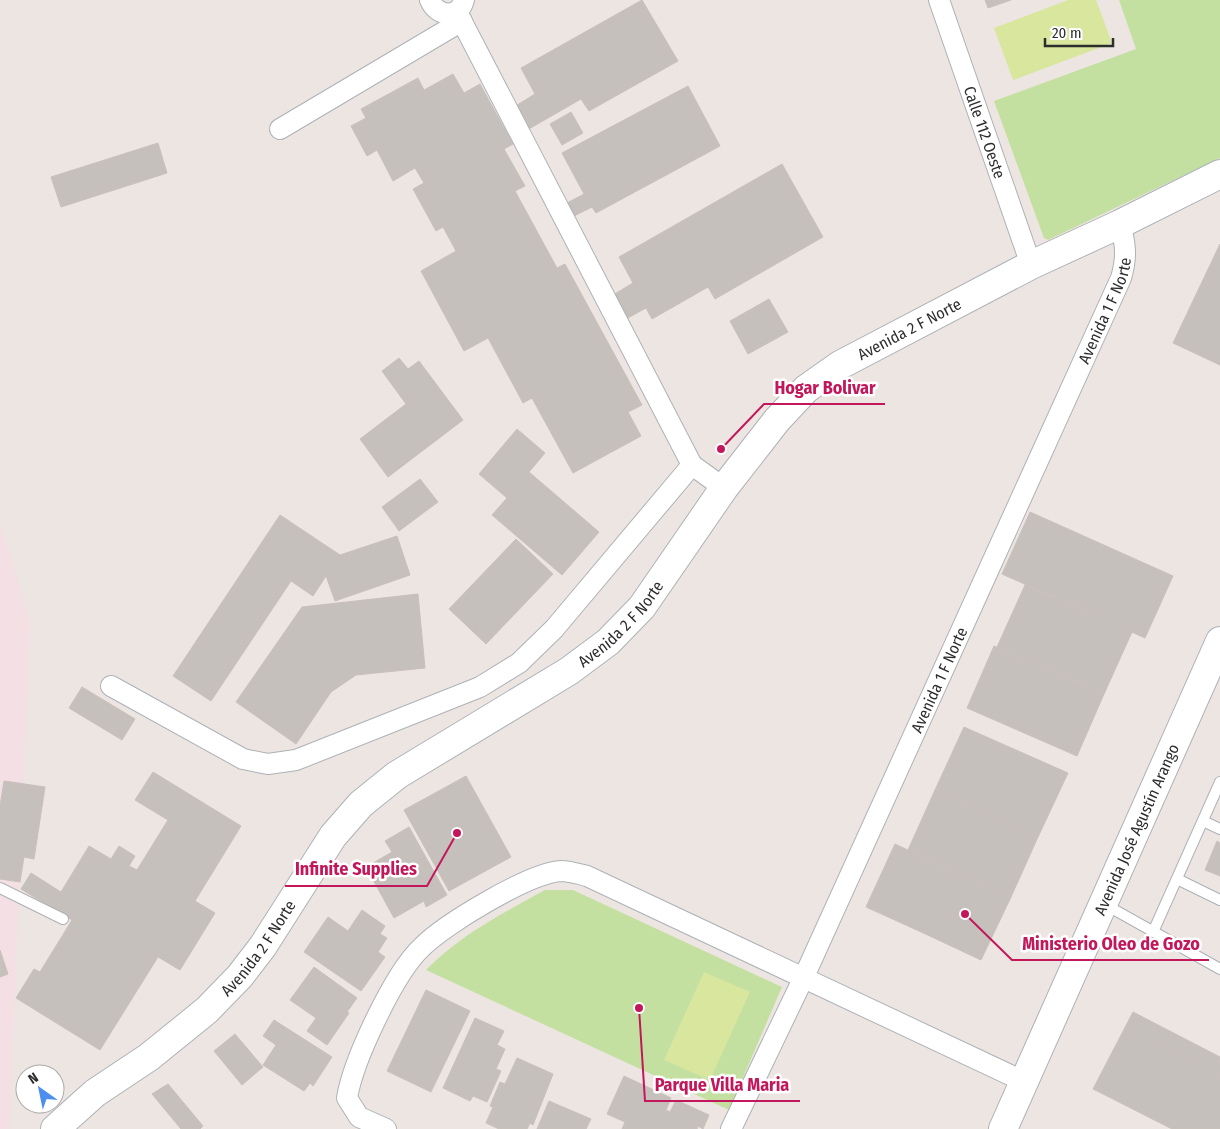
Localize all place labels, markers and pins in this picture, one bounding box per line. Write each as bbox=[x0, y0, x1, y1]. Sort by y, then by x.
callout: Hogar Bolivar bbox=[764, 371, 885, 404]
callout: Infinite Supplies bbox=[285, 853, 427, 886]
callout: Ministerio Oleo de Gozo bbox=[1012, 927, 1209, 960]
callout: Parque Villa Maria bbox=[645, 1068, 800, 1101]

